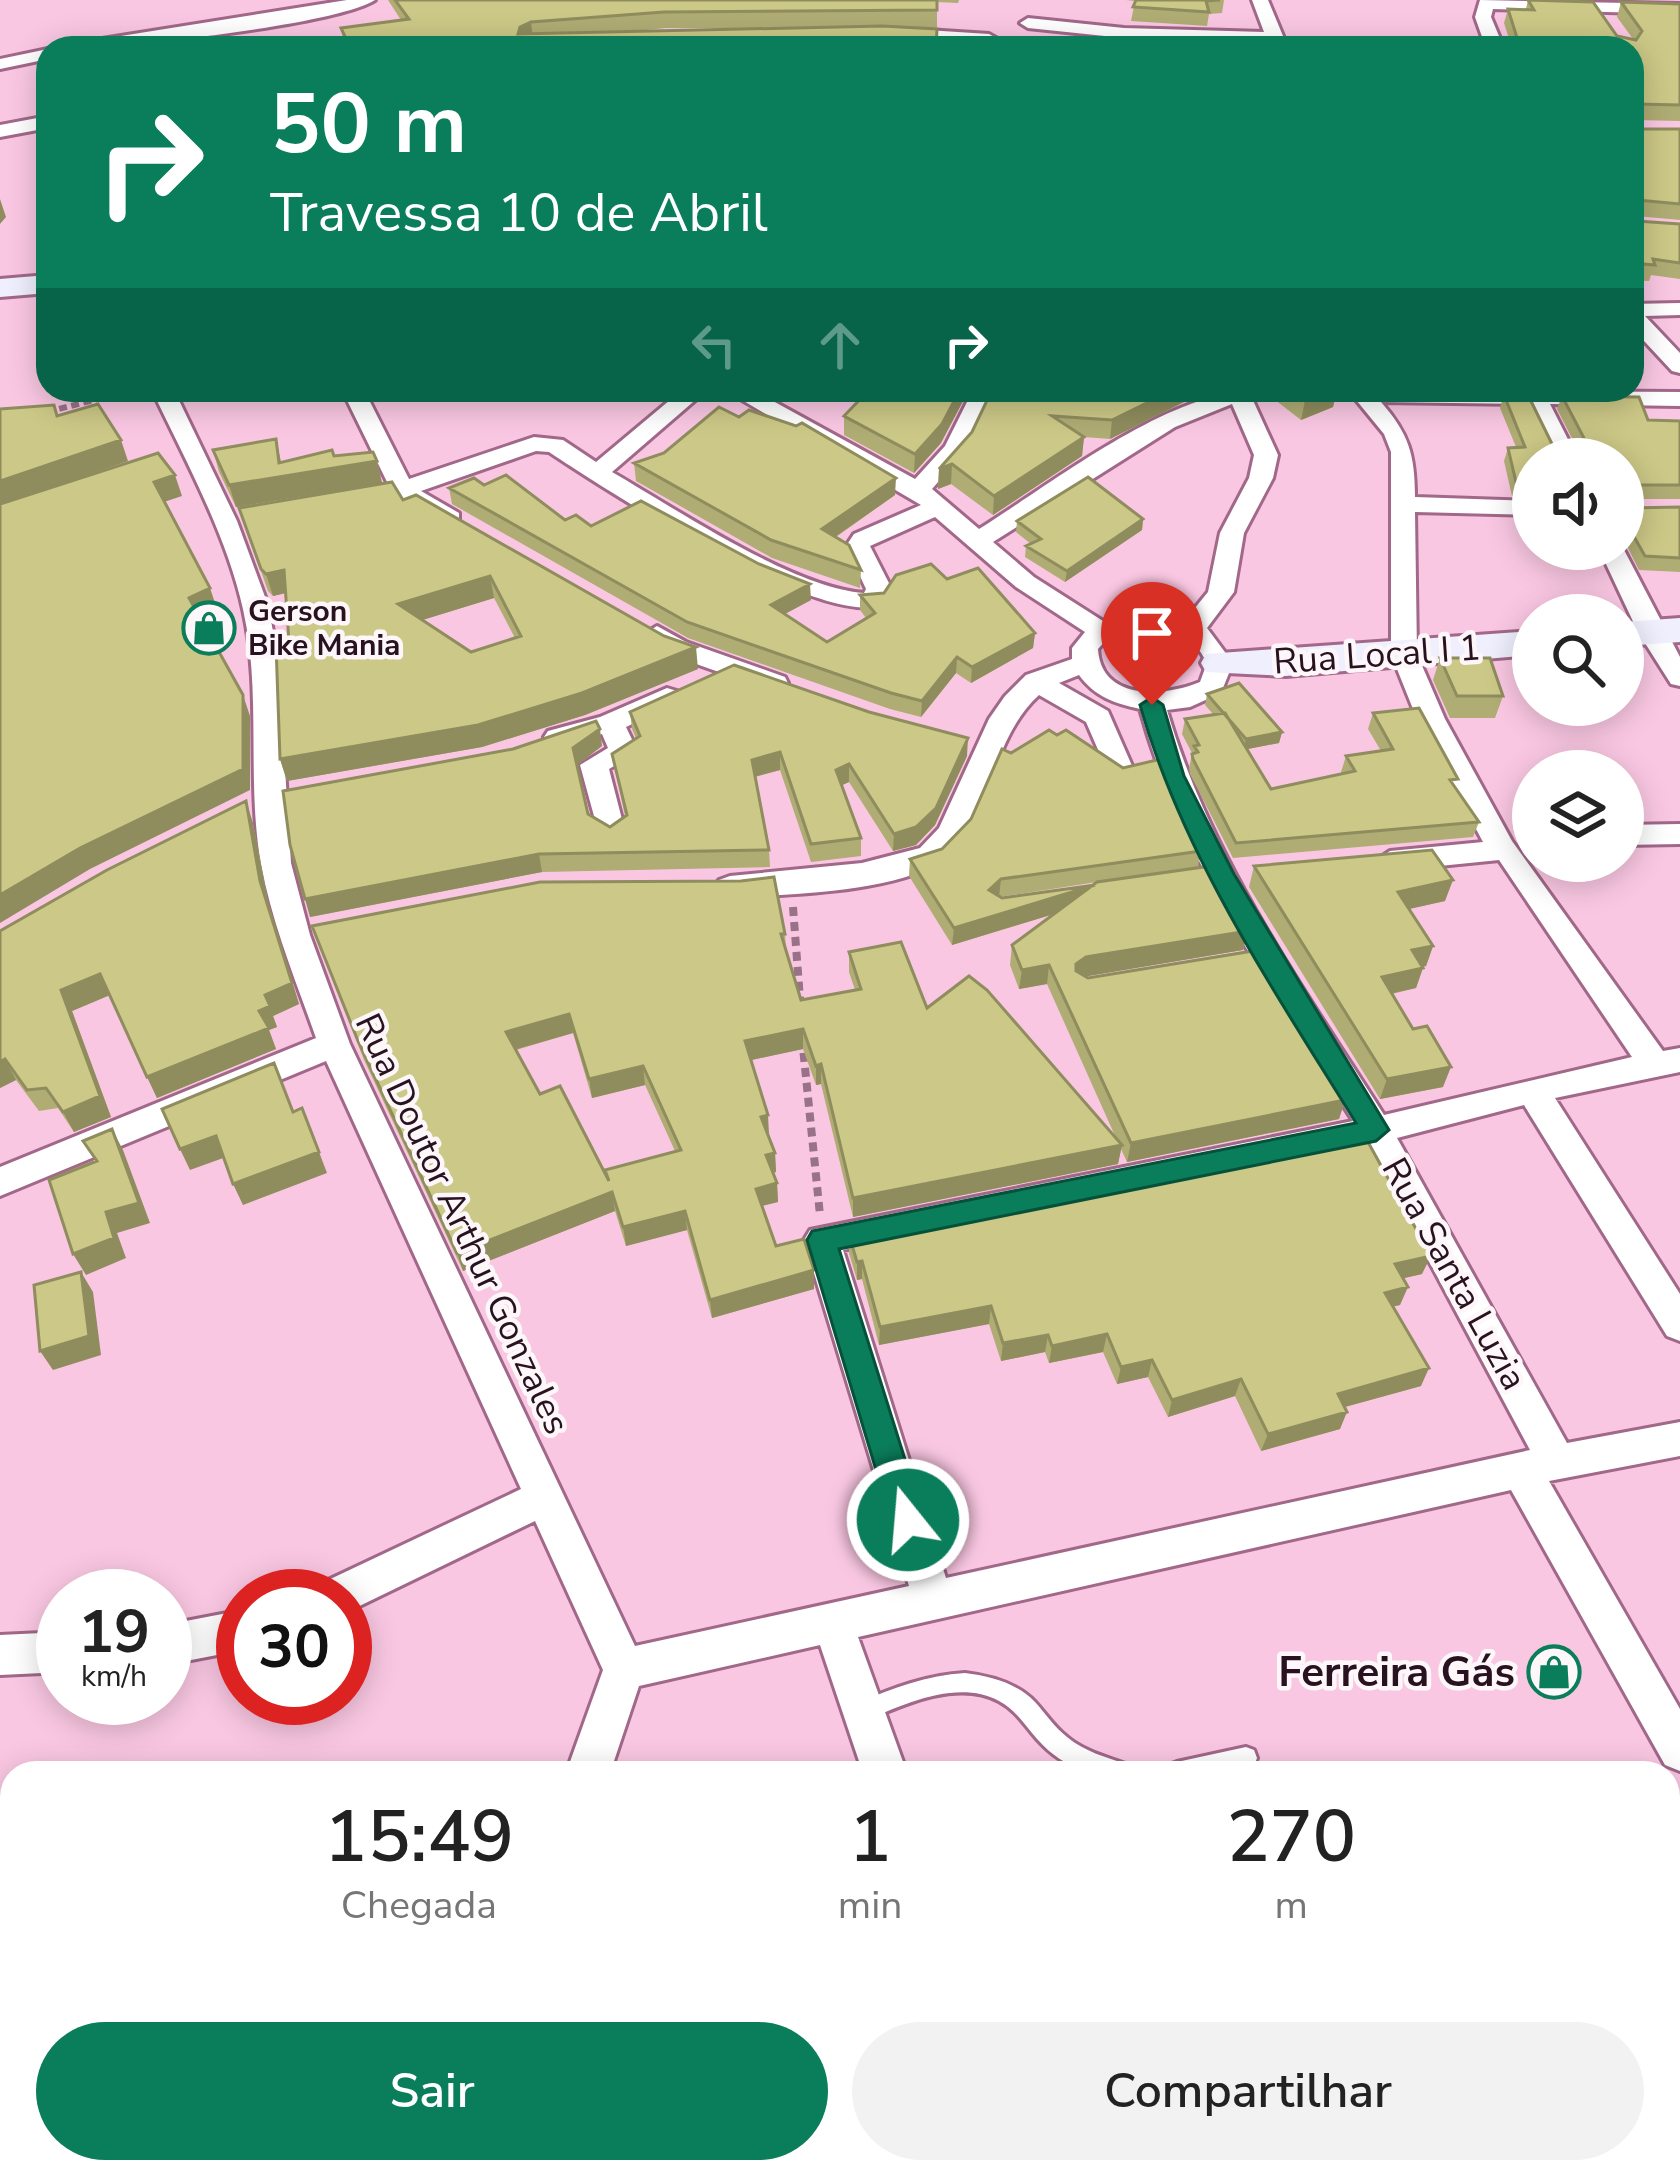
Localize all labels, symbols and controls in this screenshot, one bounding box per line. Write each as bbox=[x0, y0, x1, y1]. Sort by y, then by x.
text: 50 m bbox=[270, 67, 467, 182]
icon: right bbox=[72, 84, 228, 240]
text: Travessa 10 de Abril bbox=[270, 176, 768, 250]
icon: left bbox=[681, 312, 747, 378]
icon: ahead bbox=[807, 312, 873, 378]
icon: right bbox=[933, 312, 999, 378]
map controls bbox=[1512, 438, 1644, 882]
button: sound bbox=[1512, 438, 1644, 570]
pin bbox=[1101, 582, 1203, 705]
place label: Gerson Bike Mania bbox=[248, 591, 401, 666]
button: search bbox=[1512, 594, 1644, 726]
shop icon: Gerson Bike Mania bbox=[181, 600, 237, 656]
icon: arrive bbox=[1119, 600, 1185, 666]
street label: Rua Local I 1 bbox=[1272, 623, 1482, 687]
button: layers bbox=[1512, 750, 1644, 882]
street label: Rua Doutor Arthur Gonzales bbox=[343, 1006, 581, 1442]
street label: Rua Santa Luzia bbox=[1370, 1149, 1538, 1399]
position arrow bbox=[845, 1457, 971, 1583]
speed limit sign: 30 bbox=[216, 1569, 372, 1725]
text: 19 bbox=[78, 1591, 150, 1673]
place label: Ferreira Gás bbox=[1278, 1644, 1515, 1701]
shop icon: Ferreira Gás bbox=[1526, 1644, 1582, 1700]
text: km/h bbox=[81, 1656, 147, 1697]
text: 15:49 bbox=[324, 1788, 514, 1886]
text: 1 bbox=[849, 1788, 892, 1886]
text: 270 bbox=[1226, 1788, 1356, 1886]
text: Chegada bbox=[341, 1879, 497, 1932]
text: min bbox=[838, 1879, 902, 1932]
text: m bbox=[1274, 1879, 1308, 1932]
button: Sair bbox=[36, 2022, 828, 2160]
button: Compartilhar bbox=[852, 2022, 1644, 2160]

